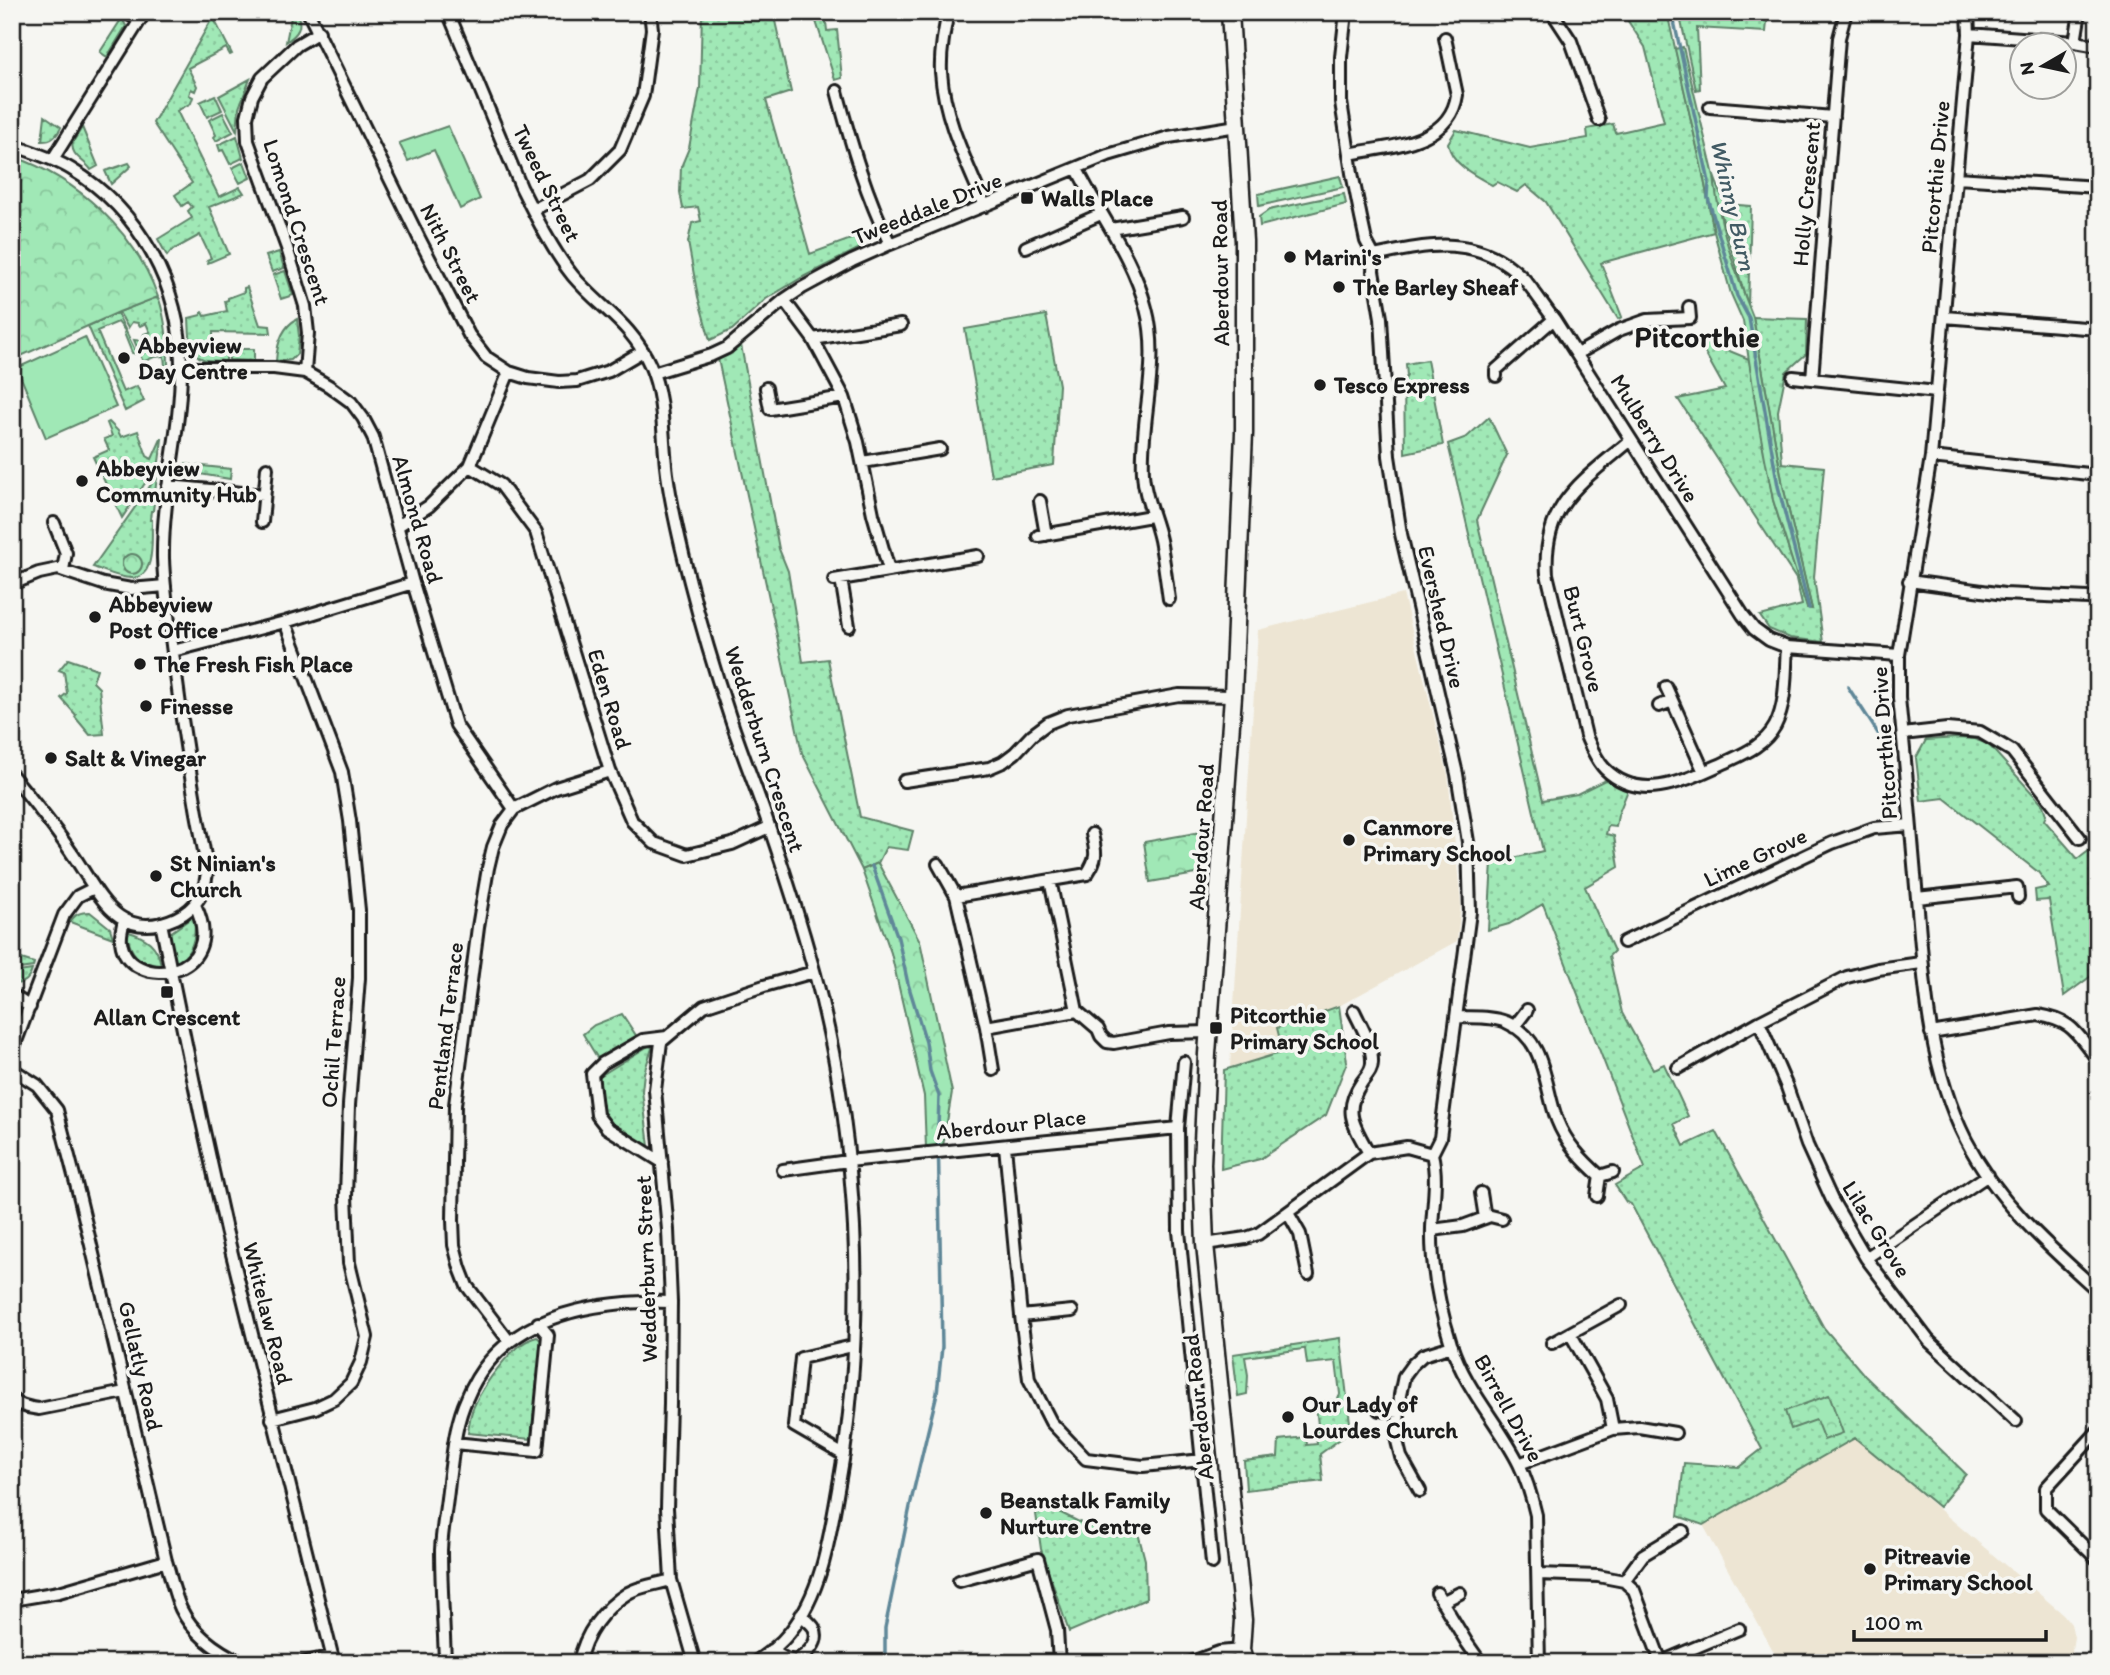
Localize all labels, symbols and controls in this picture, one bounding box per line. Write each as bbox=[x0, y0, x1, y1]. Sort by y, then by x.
north arrow bbox=[2008, 32, 2078, 102]
text: N bbox=[2014, 60, 2039, 77]
street label: Pitcorthie Drive bbox=[1914, 99, 1956, 255]
street label: Tweed Street bbox=[507, 120, 588, 247]
street label: Holly Crescent bbox=[1786, 120, 1826, 268]
street label: Lomond Crescent bbox=[257, 136, 337, 309]
water label: Whinny Burn bbox=[1704, 136, 1763, 274]
street label: Tweeddale Drive bbox=[848, 165, 1006, 251]
place label: Walls Place bbox=[1041, 184, 1153, 212]
marker: Walls Place bbox=[1019, 190, 1035, 206]
street label: Nith Street bbox=[414, 198, 488, 308]
street label: Aberdour Road bbox=[1205, 199, 1235, 347]
place label: Marini's bbox=[1304, 243, 1382, 271]
marker: Marini's bbox=[1282, 249, 1298, 265]
place label: The Barley Sheaf bbox=[1352, 273, 1519, 301]
marker: The Barley Sheaf bbox=[1331, 279, 1347, 295]
district label: Pitcorthie bbox=[1634, 318, 1760, 355]
place label: Abbeyview Day Centre bbox=[137, 331, 248, 385]
marker: Abbeyview Day Centre bbox=[116, 350, 132, 366]
street label: Mulberry Drive bbox=[1604, 369, 1706, 507]
place label: Tesco Express bbox=[1333, 371, 1470, 399]
marker: Tesco Express bbox=[1312, 377, 1328, 393]
street label: Almond Road bbox=[386, 452, 450, 586]
place label: Abbeyview Community Hub bbox=[95, 454, 257, 508]
marker: Abbeyview Community Hub bbox=[74, 473, 90, 489]
street label: Evershed Drive bbox=[1412, 543, 1472, 691]
street label: Burt Grove bbox=[1557, 583, 1611, 695]
place label: Abbeyview Post Office bbox=[108, 590, 218, 644]
marker: Abbeyview Post Office bbox=[87, 609, 103, 625]
street label: Wedderburn Crescent bbox=[718, 643, 812, 856]
street label: Eden Road bbox=[581, 645, 639, 753]
place label: The Fresh Fish Place bbox=[153, 650, 353, 678]
marker: The Fresh Fish Place bbox=[132, 656, 148, 672]
street label: Pitcorthie Drive bbox=[1865, 666, 1903, 820]
place label: Finesse bbox=[160, 692, 233, 720]
marker: Finesse bbox=[138, 698, 154, 714]
place label: Salt & Vinegar bbox=[65, 744, 206, 772]
marker: Salt & Vinegar bbox=[43, 750, 59, 766]
street label: Aberdour Road bbox=[1182, 763, 1220, 911]
place label: Canmore Primary School bbox=[1363, 813, 1512, 867]
street label: Lime Grove bbox=[1699, 821, 1811, 893]
marker: Canmore Primary School bbox=[1341, 832, 1357, 848]
place label: St Ninian's Church bbox=[170, 849, 276, 903]
marker: St Ninian's Church bbox=[148, 868, 164, 884]
street label: Pentland Terrace bbox=[421, 940, 469, 1112]
street label: Ochil Terrace bbox=[314, 975, 352, 1109]
marker: Allan Crescent bbox=[159, 984, 175, 1000]
place label: Pitcorthie Primary School bbox=[1230, 1001, 1379, 1055]
place label: Allan Crescent bbox=[93, 1003, 241, 1031]
marker: Pitcorthie Primary School bbox=[1208, 1020, 1224, 1036]
street label: Aberdour Place bbox=[934, 1102, 1088, 1146]
street label: Wedderburn Street bbox=[629, 1175, 663, 1363]
street label: Lilac Grove bbox=[1836, 1175, 1918, 1283]
street label: Whitelaw Road bbox=[237, 1239, 299, 1387]
street label: Gellatly Road bbox=[112, 1298, 170, 1434]
street label: Aberdour Road bbox=[1176, 1333, 1220, 1481]
street label: Birrell Drive bbox=[1468, 1349, 1550, 1467]
place label: Our Lady of Lourdes Church bbox=[1302, 1390, 1458, 1444]
marker: Our Lady of Lourdes Church bbox=[1280, 1409, 1296, 1425]
place label: Beanstalk Family Nurture Centre bbox=[1000, 1486, 1170, 1540]
marker: Beanstalk Family Nurture Centre bbox=[978, 1505, 994, 1521]
place label: Pitreavie Primary School bbox=[1884, 1542, 2033, 1596]
marker: Pitreavie Primary School bbox=[1862, 1561, 1878, 1577]
scale bar bbox=[1854, 1598, 2047, 1642]
text: 100 m bbox=[1865, 1610, 1923, 1635]

